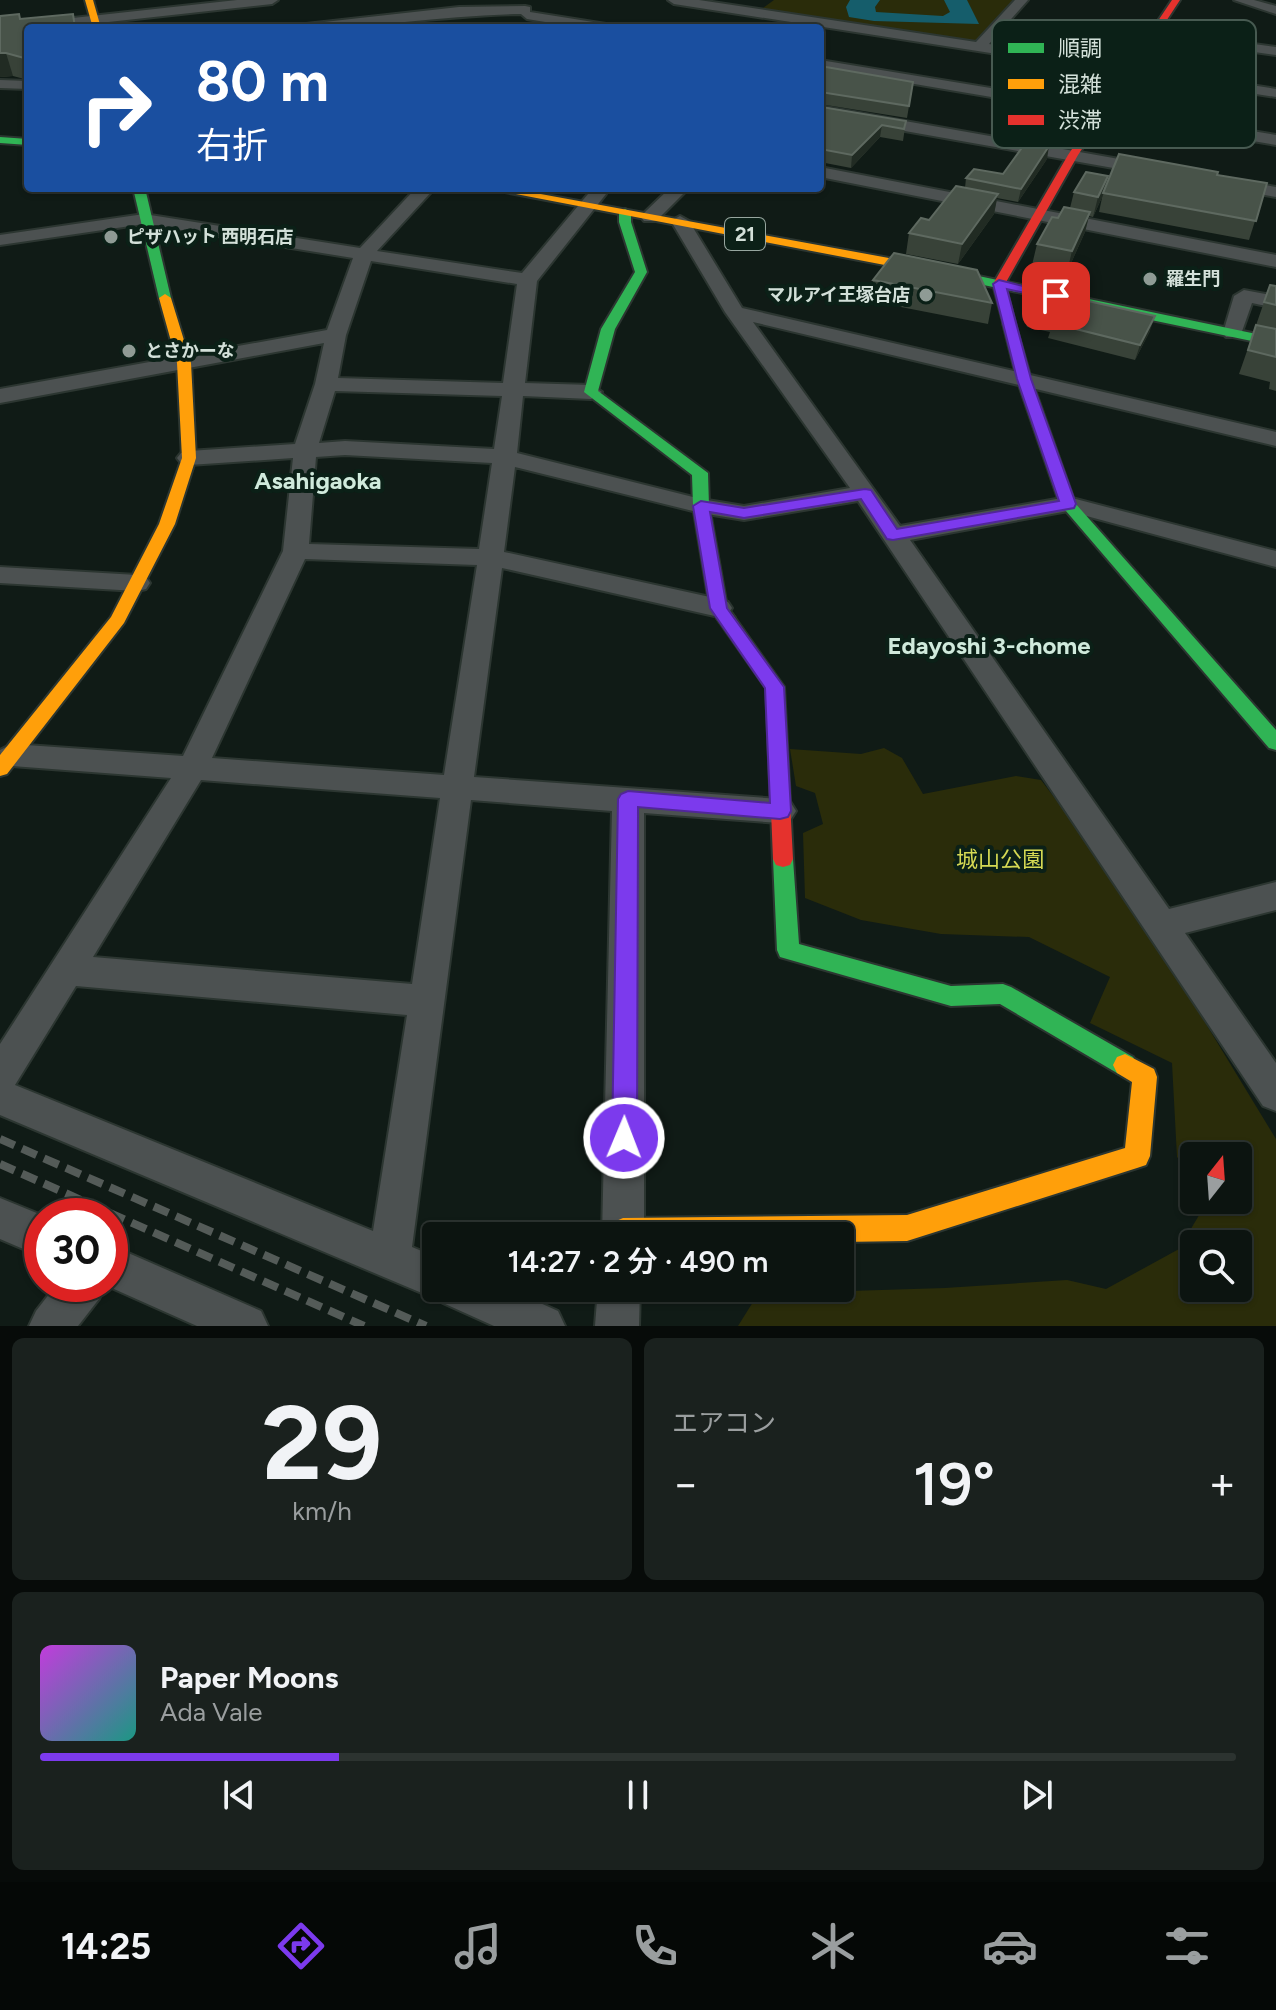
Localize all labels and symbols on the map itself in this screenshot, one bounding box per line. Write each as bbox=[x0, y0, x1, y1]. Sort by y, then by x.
legend bbox=[992, 20, 1256, 148]
text: 順調 bbox=[1058, 35, 1102, 62]
text: 混雑 bbox=[1058, 71, 1102, 98]
text: 渋滞 bbox=[1058, 107, 1102, 134]
road number: 21 bbox=[725, 218, 765, 250]
place label: ピザハット 西明石店 bbox=[127, 226, 293, 248]
marker: ピザハット 西明石店 bbox=[102, 228, 120, 246]
pin bbox=[1022, 262, 1090, 330]
place label: 羅生門 bbox=[1166, 268, 1220, 290]
marker: 羅生門 bbox=[1141, 270, 1159, 288]
place label: マルアイ王塚台店 bbox=[767, 284, 910, 306]
marker: マルアイ王塚台店 bbox=[917, 286, 935, 304]
place label: とさかーな bbox=[145, 340, 235, 362]
marker: とさかーな bbox=[120, 342, 138, 360]
district label: Asahigaoka bbox=[254, 466, 382, 495]
district label: Edayoshi 3-chome bbox=[887, 631, 1091, 660]
park label: 城山公園 bbox=[956, 846, 1044, 873]
position arrow bbox=[582, 1096, 666, 1180]
north arrow bbox=[1180, 1142, 1252, 1214]
speed limit sign: 30 bbox=[24, 1198, 128, 1302]

